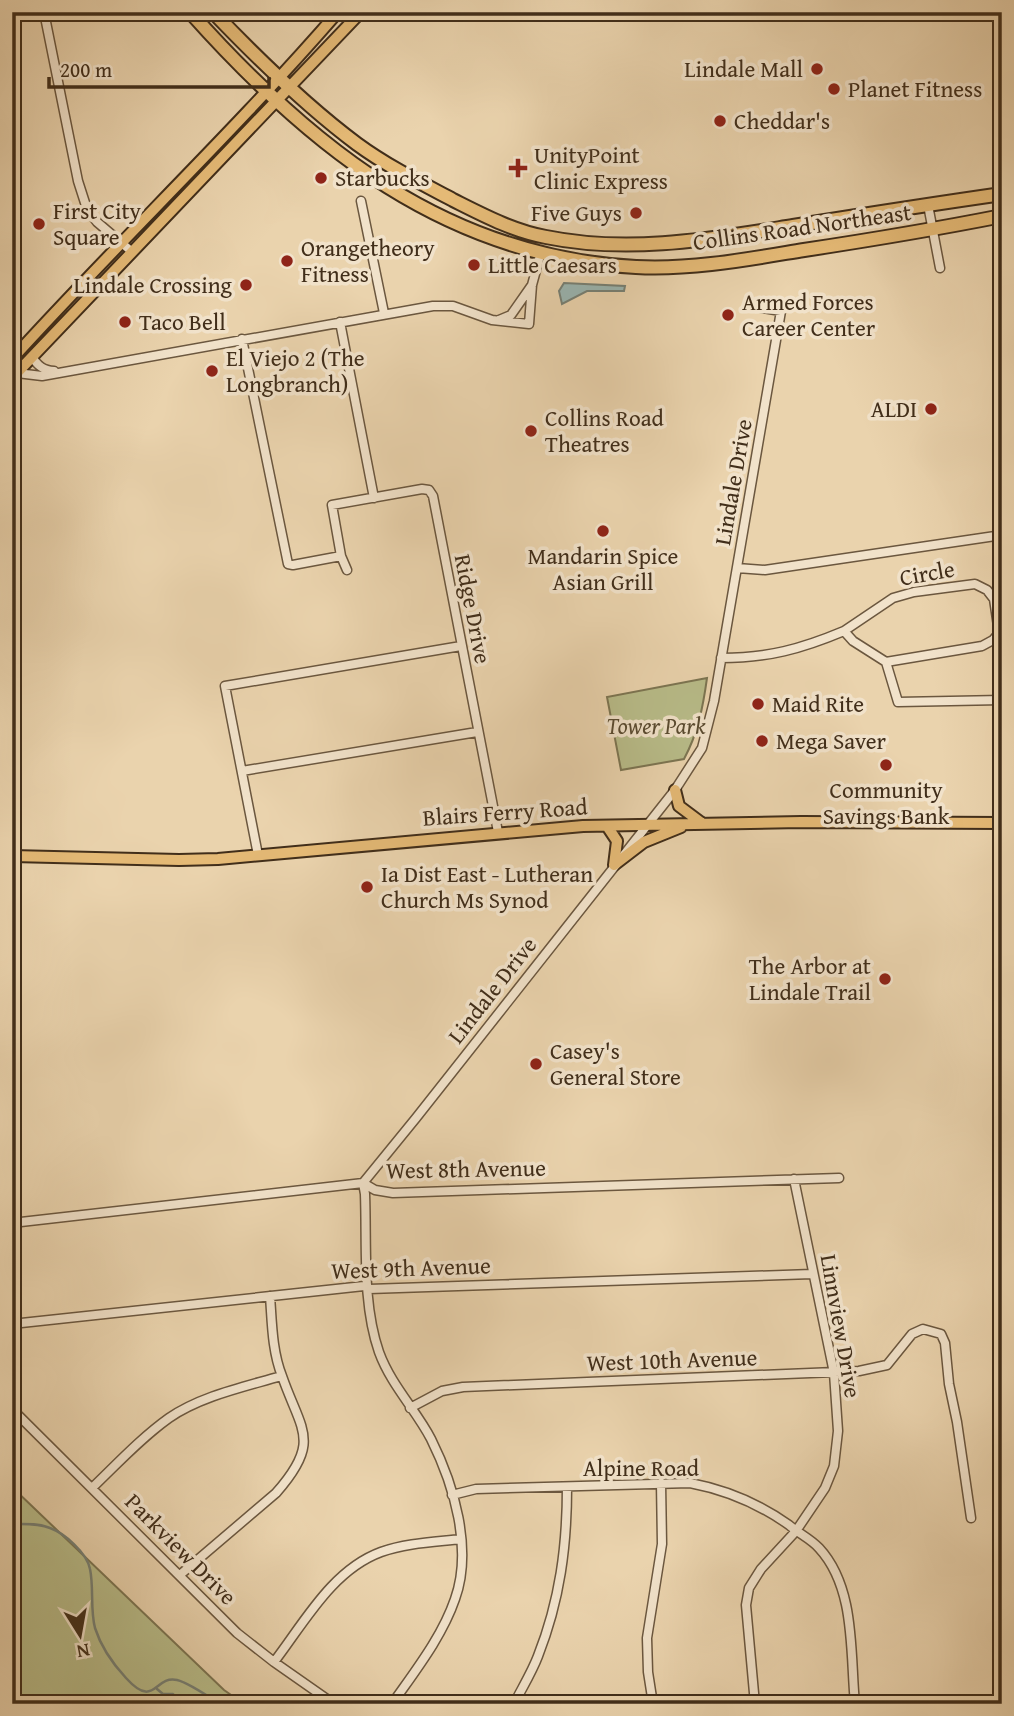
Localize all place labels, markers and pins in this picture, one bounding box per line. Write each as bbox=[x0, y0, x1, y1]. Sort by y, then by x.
place label: Lindale Mall bbox=[684, 52, 803, 85]
marker: Lindale Mall bbox=[809, 61, 825, 77]
place label: Planet Fitness bbox=[848, 72, 982, 105]
marker: Planet Fitness bbox=[826, 81, 842, 97]
place label: Cheddar's bbox=[734, 104, 830, 137]
marker: Cheddar's bbox=[712, 113, 728, 129]
place label: UnityPoint Clinic Express bbox=[534, 138, 668, 197]
marker: UnityPoint Clinic Express bbox=[508, 158, 528, 178]
place label: Starbucks bbox=[335, 161, 430, 194]
marker: Starbucks bbox=[313, 170, 329, 186]
place label: First City Square bbox=[53, 194, 142, 253]
place label: Five Guys bbox=[531, 196, 622, 229]
marker: Five Guys bbox=[628, 205, 644, 221]
marker: First City Square bbox=[31, 216, 47, 232]
place label: Orangetheory Fitness bbox=[301, 231, 435, 290]
place label: Little Caesars bbox=[488, 248, 617, 281]
marker: Orangetheory Fitness bbox=[279, 253, 295, 269]
marker: Little Caesars bbox=[466, 257, 482, 273]
place label: Lindale Crossing bbox=[74, 268, 233, 301]
marker: Lindale Crossing bbox=[238, 277, 254, 293]
place label: Armed Forces Career Center bbox=[742, 285, 876, 344]
place label: Taco Bell bbox=[139, 305, 226, 338]
marker: Armed Forces Career Center bbox=[720, 307, 736, 323]
marker: Taco Bell bbox=[117, 314, 133, 330]
place label: El Viejo 2 (The Longbranch) bbox=[226, 341, 365, 400]
marker: El Viejo 2 (The Longbranch) bbox=[204, 363, 220, 379]
place label: ALDI bbox=[871, 392, 917, 425]
place label: Collins Road Theatres bbox=[545, 401, 665, 460]
marker: ALDI bbox=[923, 401, 939, 417]
marker: Collins Road Theatres bbox=[523, 423, 539, 439]
marker: Mandarin Spice Asian Grill bbox=[595, 523, 611, 539]
place label: Mandarin Spice Asian Grill bbox=[528, 539, 678, 598]
place label: Maid Rite bbox=[772, 687, 864, 720]
marker: Maid Rite bbox=[750, 696, 766, 712]
place label: Mega Saver bbox=[776, 724, 886, 757]
marker: Mega Saver bbox=[754, 733, 770, 749]
marker: Community Savings Bank bbox=[878, 757, 894, 773]
place label: Community Savings Bank bbox=[823, 773, 950, 832]
place label: Ia Dist East - Lutheran Church Ms Synod bbox=[381, 857, 593, 916]
marker: Ia Dist East - Lutheran Church Ms Synod bbox=[359, 879, 375, 895]
place label: The Arbor at Lindale Trail bbox=[749, 949, 871, 1008]
marker: The Arbor at Lindale Trail bbox=[877, 971, 893, 987]
place label: Casey's General Store bbox=[550, 1034, 681, 1093]
marker: Casey's General Store bbox=[528, 1056, 544, 1072]

